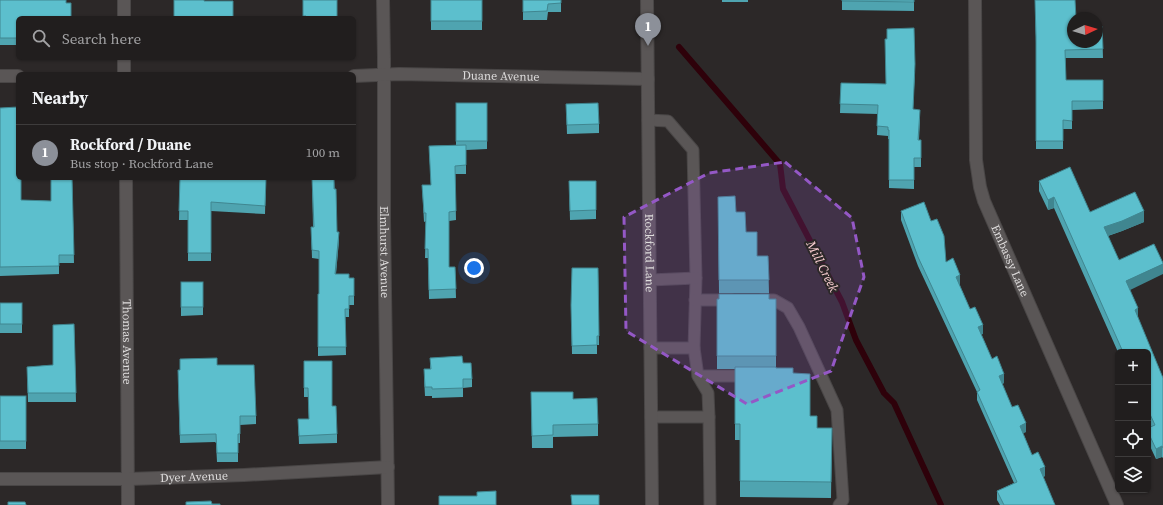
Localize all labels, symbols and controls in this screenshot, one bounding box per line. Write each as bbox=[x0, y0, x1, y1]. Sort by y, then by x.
north arrow bbox=[1067, 12, 1103, 48]
pin: 1 bbox=[635, 13, 661, 46]
search box bbox=[16, 16, 356, 60]
icon: search bbox=[30, 27, 52, 49]
text: Search here bbox=[62, 28, 141, 49]
street label: Duane Avenue bbox=[462, 67, 540, 85]
text: Nearby bbox=[32, 86, 88, 110]
text: Rockford / Duane bbox=[70, 134, 191, 155]
text: 1 bbox=[41, 144, 49, 161]
text: 100 m bbox=[306, 144, 340, 161]
text: Bus stop · Rockford Lane bbox=[70, 155, 213, 172]
street label: Elmhurst Avenue bbox=[376, 206, 393, 298]
street label: Rockford Lane bbox=[641, 214, 658, 292]
street label: Embassy Lane bbox=[987, 222, 1033, 299]
water label: Mill Creek bbox=[802, 237, 843, 296]
your location bbox=[464, 258, 484, 278]
street label: Thomas Avenue bbox=[119, 299, 135, 385]
map controls bbox=[1115, 349, 1151, 493]
button: + bbox=[1115, 349, 1151, 385]
button: − bbox=[1115, 385, 1151, 421]
button: locate bbox=[1115, 421, 1151, 457]
button: layers bbox=[1115, 457, 1151, 493]
street label: Dyer Avenue bbox=[160, 468, 228, 486]

